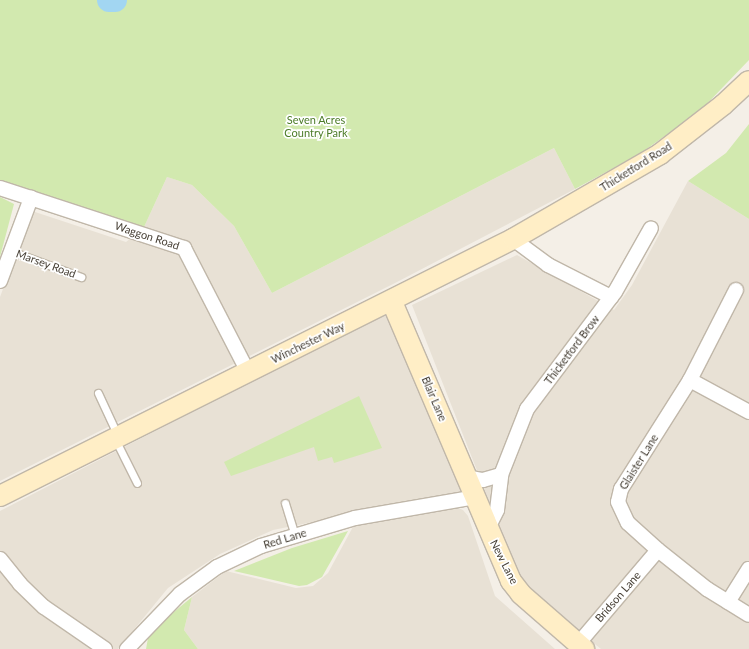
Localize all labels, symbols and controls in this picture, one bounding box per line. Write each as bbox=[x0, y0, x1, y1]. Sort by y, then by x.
park label: Seven Acres Country Park bbox=[284, 114, 348, 140]
street label: Thicketford Road bbox=[598, 140, 674, 194]
street label: Waggon Road bbox=[113, 219, 181, 253]
street label: Marsey Road bbox=[14, 247, 78, 281]
street label: Thicketford Brow bbox=[542, 313, 602, 387]
street label: Winchester Way bbox=[269, 319, 347, 367]
street label: Blair Lane bbox=[419, 375, 449, 423]
street label: Glaister Lane bbox=[617, 432, 661, 492]
street label: Red Lane bbox=[262, 526, 308, 552]
street label: New Lane bbox=[487, 537, 521, 587]
street label: Bridson Lane bbox=[592, 569, 644, 625]

